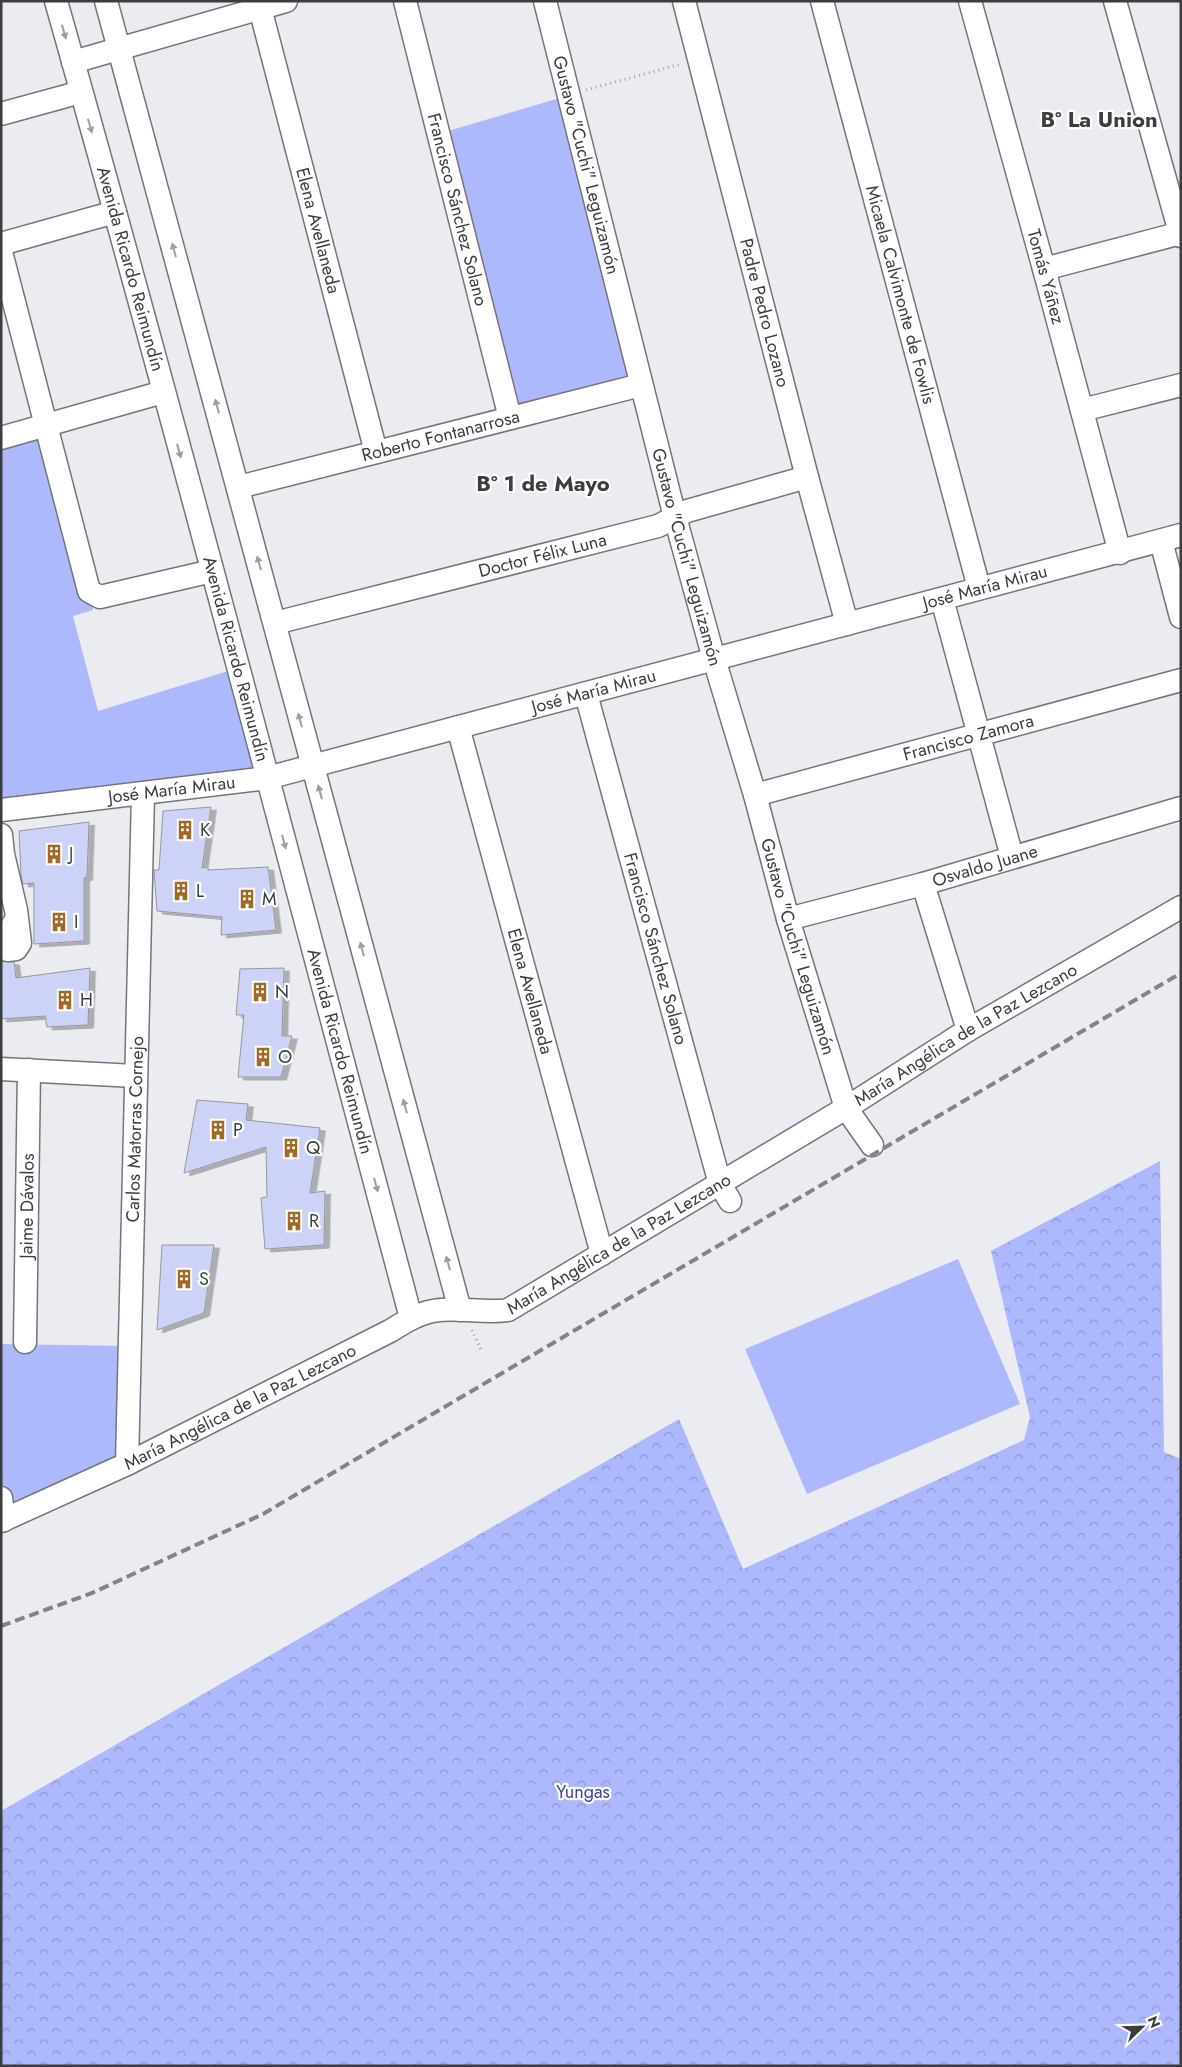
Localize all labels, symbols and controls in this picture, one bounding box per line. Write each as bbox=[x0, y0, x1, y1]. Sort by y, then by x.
one-way arrow bbox=[61, 24, 69, 39]
street label: Gustavo "Cuchi" Leguizamón bbox=[546, 53, 626, 277]
district label: Bº La Union bbox=[1040, 103, 1158, 135]
street label: Francisco Sánchez Solano bbox=[421, 110, 494, 309]
one-way arrow bbox=[87, 118, 95, 133]
street label: Avenida Ricardo Reimundín bbox=[90, 163, 171, 374]
street label: Elena Avellaneda bbox=[289, 165, 347, 296]
street label: Micaela Calvimonte de Fowlis bbox=[859, 182, 942, 407]
street label: Tomás Yáñez bbox=[1021, 226, 1071, 328]
street label: Padre Pedro Lozano bbox=[733, 236, 796, 390]
one-way arrow bbox=[169, 242, 177, 257]
one-way arrow bbox=[212, 399, 220, 414]
street label: Roberto Fontanarrosa bbox=[359, 403, 522, 468]
one-way arrow bbox=[176, 444, 184, 459]
street label: Gustavo "Cuchi" Leguizamón bbox=[645, 445, 728, 669]
district label: Bº 1 de Mayo bbox=[476, 467, 610, 499]
street label: Doctor Félix Luna bbox=[476, 527, 609, 584]
street label: Avenida Ricardo Reimundín bbox=[196, 553, 276, 764]
one-way arrow bbox=[255, 556, 263, 571]
street label: José María Mirau bbox=[918, 558, 1050, 617]
street label: José María Mirau bbox=[527, 662, 659, 721]
street label: Francisco Zamora bbox=[900, 707, 1037, 767]
one-way arrow bbox=[296, 713, 304, 728]
street label: José María Mirau bbox=[105, 769, 237, 810]
one-way arrow bbox=[315, 785, 323, 800]
place label: K bbox=[200, 817, 211, 843]
building icon: K bbox=[174, 819, 196, 841]
one-way arrow bbox=[281, 835, 289, 850]
street label: Gustavo "Cuchi" Leguizamón bbox=[754, 835, 842, 1058]
street label: Osvaldo Juane bbox=[929, 838, 1041, 894]
place label: J bbox=[67, 841, 73, 867]
building icon: J bbox=[43, 843, 65, 865]
street label: Francisco Sánchez Solano bbox=[617, 850, 694, 1048]
place label: L bbox=[196, 878, 204, 904]
building icon: L bbox=[170, 880, 192, 902]
place label: M bbox=[262, 886, 277, 912]
building icon: M bbox=[236, 888, 258, 910]
place label: I bbox=[74, 909, 78, 935]
building icon: I bbox=[48, 911, 70, 933]
street label: Elena Avellaneda bbox=[501, 925, 560, 1057]
one-way arrow bbox=[358, 942, 366, 957]
street label: Avenida Ricardo Reimundín bbox=[301, 946, 380, 1157]
street label: María Angélica de la Paz Lezcano bbox=[849, 957, 1082, 1113]
place label: N bbox=[275, 979, 289, 1005]
building icon: N bbox=[249, 981, 271, 1003]
place label: H bbox=[80, 987, 93, 1013]
building icon: H bbox=[54, 989, 76, 1011]
street label: Carlos Matorras Cornejo bbox=[120, 1035, 150, 1223]
place label: O bbox=[278, 1044, 292, 1070]
building icon: O bbox=[252, 1046, 274, 1068]
one-way arrow bbox=[401, 1099, 409, 1114]
place label: P bbox=[233, 1117, 243, 1143]
building icon: P bbox=[207, 1119, 229, 1141]
place label: Q bbox=[306, 1135, 321, 1161]
building icon: Q bbox=[280, 1137, 302, 1159]
street label: Jaime Dávalos bbox=[13, 1153, 41, 1261]
street label: María Angélica de la Paz Lezcano bbox=[502, 1167, 736, 1321]
one-way arrow bbox=[372, 1178, 380, 1193]
place label: R bbox=[309, 1208, 319, 1234]
building icon: R bbox=[283, 1210, 305, 1232]
one-way arrow bbox=[443, 1255, 451, 1270]
place label: S bbox=[199, 1266, 209, 1292]
building icon: S bbox=[173, 1268, 195, 1290]
street label: María Angélica de la Paz Lezcano bbox=[119, 1337, 361, 1476]
park label: Yungas bbox=[556, 1779, 610, 1805]
north arrow bbox=[1117, 2002, 1167, 2052]
text: N bbox=[1143, 2013, 1165, 2031]

